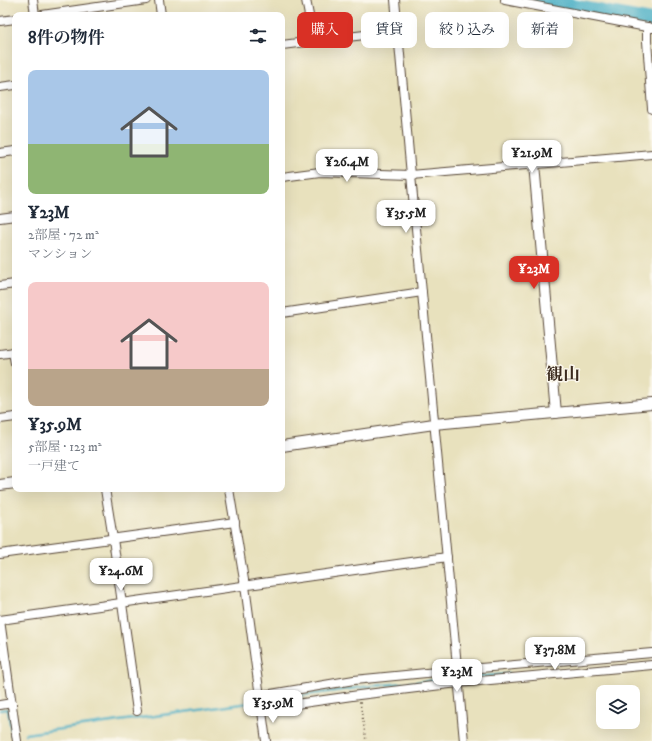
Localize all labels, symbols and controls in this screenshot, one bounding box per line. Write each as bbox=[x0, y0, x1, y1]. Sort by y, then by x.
chip: 購入 bbox=[297, 12, 353, 48]
chip: 賃貸 bbox=[361, 12, 417, 48]
chip: 絞り込み bbox=[425, 12, 509, 48]
chip: 新着 bbox=[517, 12, 573, 48]
icon: filters bbox=[247, 25, 269, 47]
text: 8件の物件 bbox=[28, 27, 105, 49]
icon: home bbox=[113, 96, 185, 168]
pin: ¥21.9M bbox=[499, 140, 565, 174]
text: ¥21.9M bbox=[511, 145, 553, 161]
pin: ¥26.4M bbox=[314, 149, 380, 183]
text: ¥26.4M bbox=[325, 154, 369, 170]
pin: ¥35.5M bbox=[373, 200, 439, 234]
text: ¥23M bbox=[28, 202, 70, 224]
text: ¥35.5M bbox=[386, 205, 426, 221]
text: 2部屋 · 72 m² bbox=[28, 227, 99, 243]
text: マンション bbox=[28, 246, 92, 262]
pin: ¥23M bbox=[510, 256, 558, 290]
text: ¥23M bbox=[518, 261, 550, 277]
icon: home bbox=[113, 308, 185, 380]
district label: 観山 bbox=[546, 364, 580, 386]
text: ¥35.9M bbox=[28, 414, 82, 436]
text: 5部屋 · 123 m² bbox=[28, 439, 102, 455]
text: 一戸建て bbox=[28, 458, 80, 474]
pin: ¥24.6M bbox=[88, 558, 154, 592]
text: ¥24.6M bbox=[99, 563, 143, 579]
pin: ¥37.8M bbox=[522, 637, 588, 671]
text: ¥37.8M bbox=[534, 642, 576, 658]
pin: ¥23M bbox=[433, 659, 481, 693]
text: ¥23M bbox=[441, 664, 473, 680]
map controls bbox=[596, 685, 640, 729]
button: layers bbox=[596, 685, 640, 729]
pin: ¥35.9M bbox=[240, 690, 306, 724]
text: ¥35.9M bbox=[252, 695, 294, 711]

